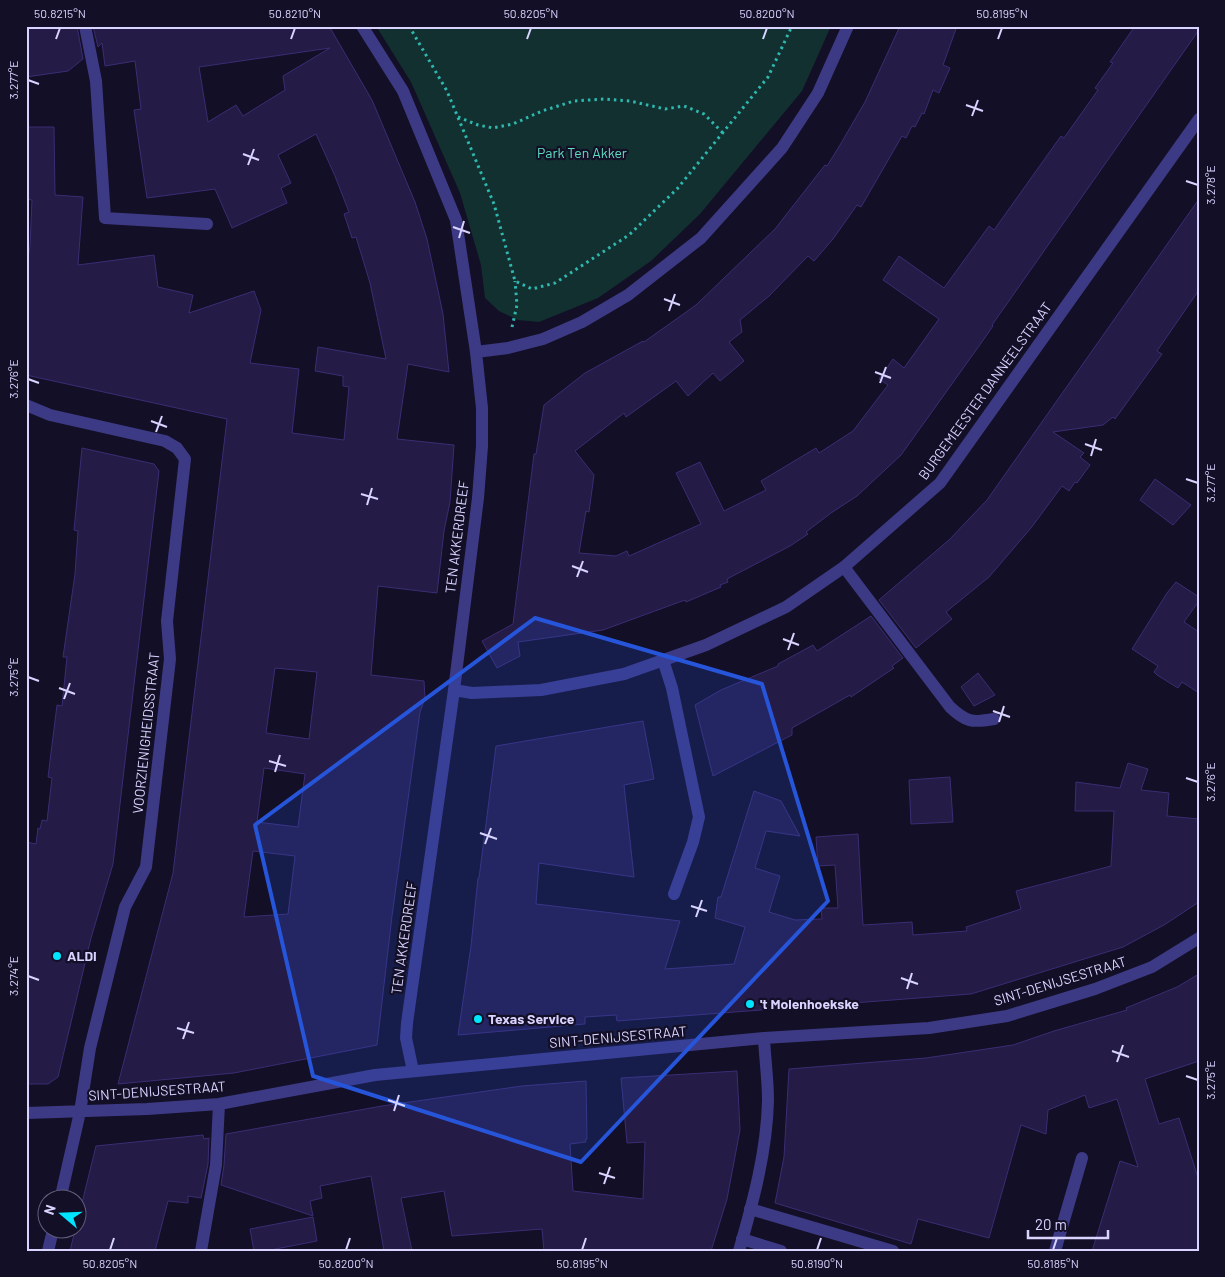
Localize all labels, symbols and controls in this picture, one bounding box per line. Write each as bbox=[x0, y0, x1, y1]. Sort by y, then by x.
text: 50.8215°N bbox=[34, 6, 86, 20]
text: 50.8210°N bbox=[269, 6, 321, 20]
text: 50.8205°N bbox=[504, 6, 558, 20]
text: 50.8200°N bbox=[739, 6, 795, 20]
text: 50.8195°N bbox=[976, 6, 1028, 20]
text: 3.277°E bbox=[6, 60, 20, 100]
park label: Park Ten Akker bbox=[537, 144, 627, 161]
text: 3.278°E bbox=[1203, 165, 1217, 205]
street label: BURGEMEESTER DANNEELSTRAAT bbox=[914, 299, 1055, 483]
text: 3.276°E bbox=[6, 359, 20, 399]
text: 3.277°E bbox=[1203, 463, 1217, 503]
street label: TEN AKKERDREEF bbox=[441, 480, 472, 594]
street label: VOORZIENIGHEIDSSTRAAT bbox=[129, 651, 162, 815]
text: 3.275°E bbox=[6, 657, 20, 697]
text: 3.276°E bbox=[1203, 762, 1217, 802]
street label: TEN AKKERDREEF bbox=[387, 881, 420, 995]
place label: ALDI bbox=[67, 947, 97, 964]
marker: ALDI bbox=[51, 950, 63, 962]
street label: SINT-DENIJSESTRAAT bbox=[992, 952, 1128, 1009]
text: 3.274°E bbox=[6, 956, 20, 996]
place label: 't Molenhoekske bbox=[760, 995, 859, 1012]
marker: 't Molenhoekske bbox=[744, 998, 756, 1010]
place label: Texas Service bbox=[488, 1010, 575, 1027]
marker: Texas Service bbox=[472, 1013, 484, 1025]
street label: SINT-DENIJSESTRAAT bbox=[549, 1022, 687, 1051]
text: 3.275°E bbox=[1203, 1060, 1217, 1100]
street label: SINT-DENIJSESTRAAT bbox=[88, 1077, 226, 1104]
north arrow bbox=[38, 1190, 88, 1240]
text: N bbox=[40, 1202, 59, 1217]
scale bar bbox=[1028, 1207, 1108, 1239]
text: 20 m bbox=[1035, 1215, 1067, 1233]
text: 50.8205°N bbox=[83, 1256, 137, 1270]
text: 50.8200°N bbox=[318, 1256, 374, 1270]
text: 50.8195°N bbox=[556, 1256, 608, 1270]
text: 50.8190°N bbox=[791, 1256, 843, 1270]
text: 50.8185°N bbox=[1027, 1256, 1079, 1270]

